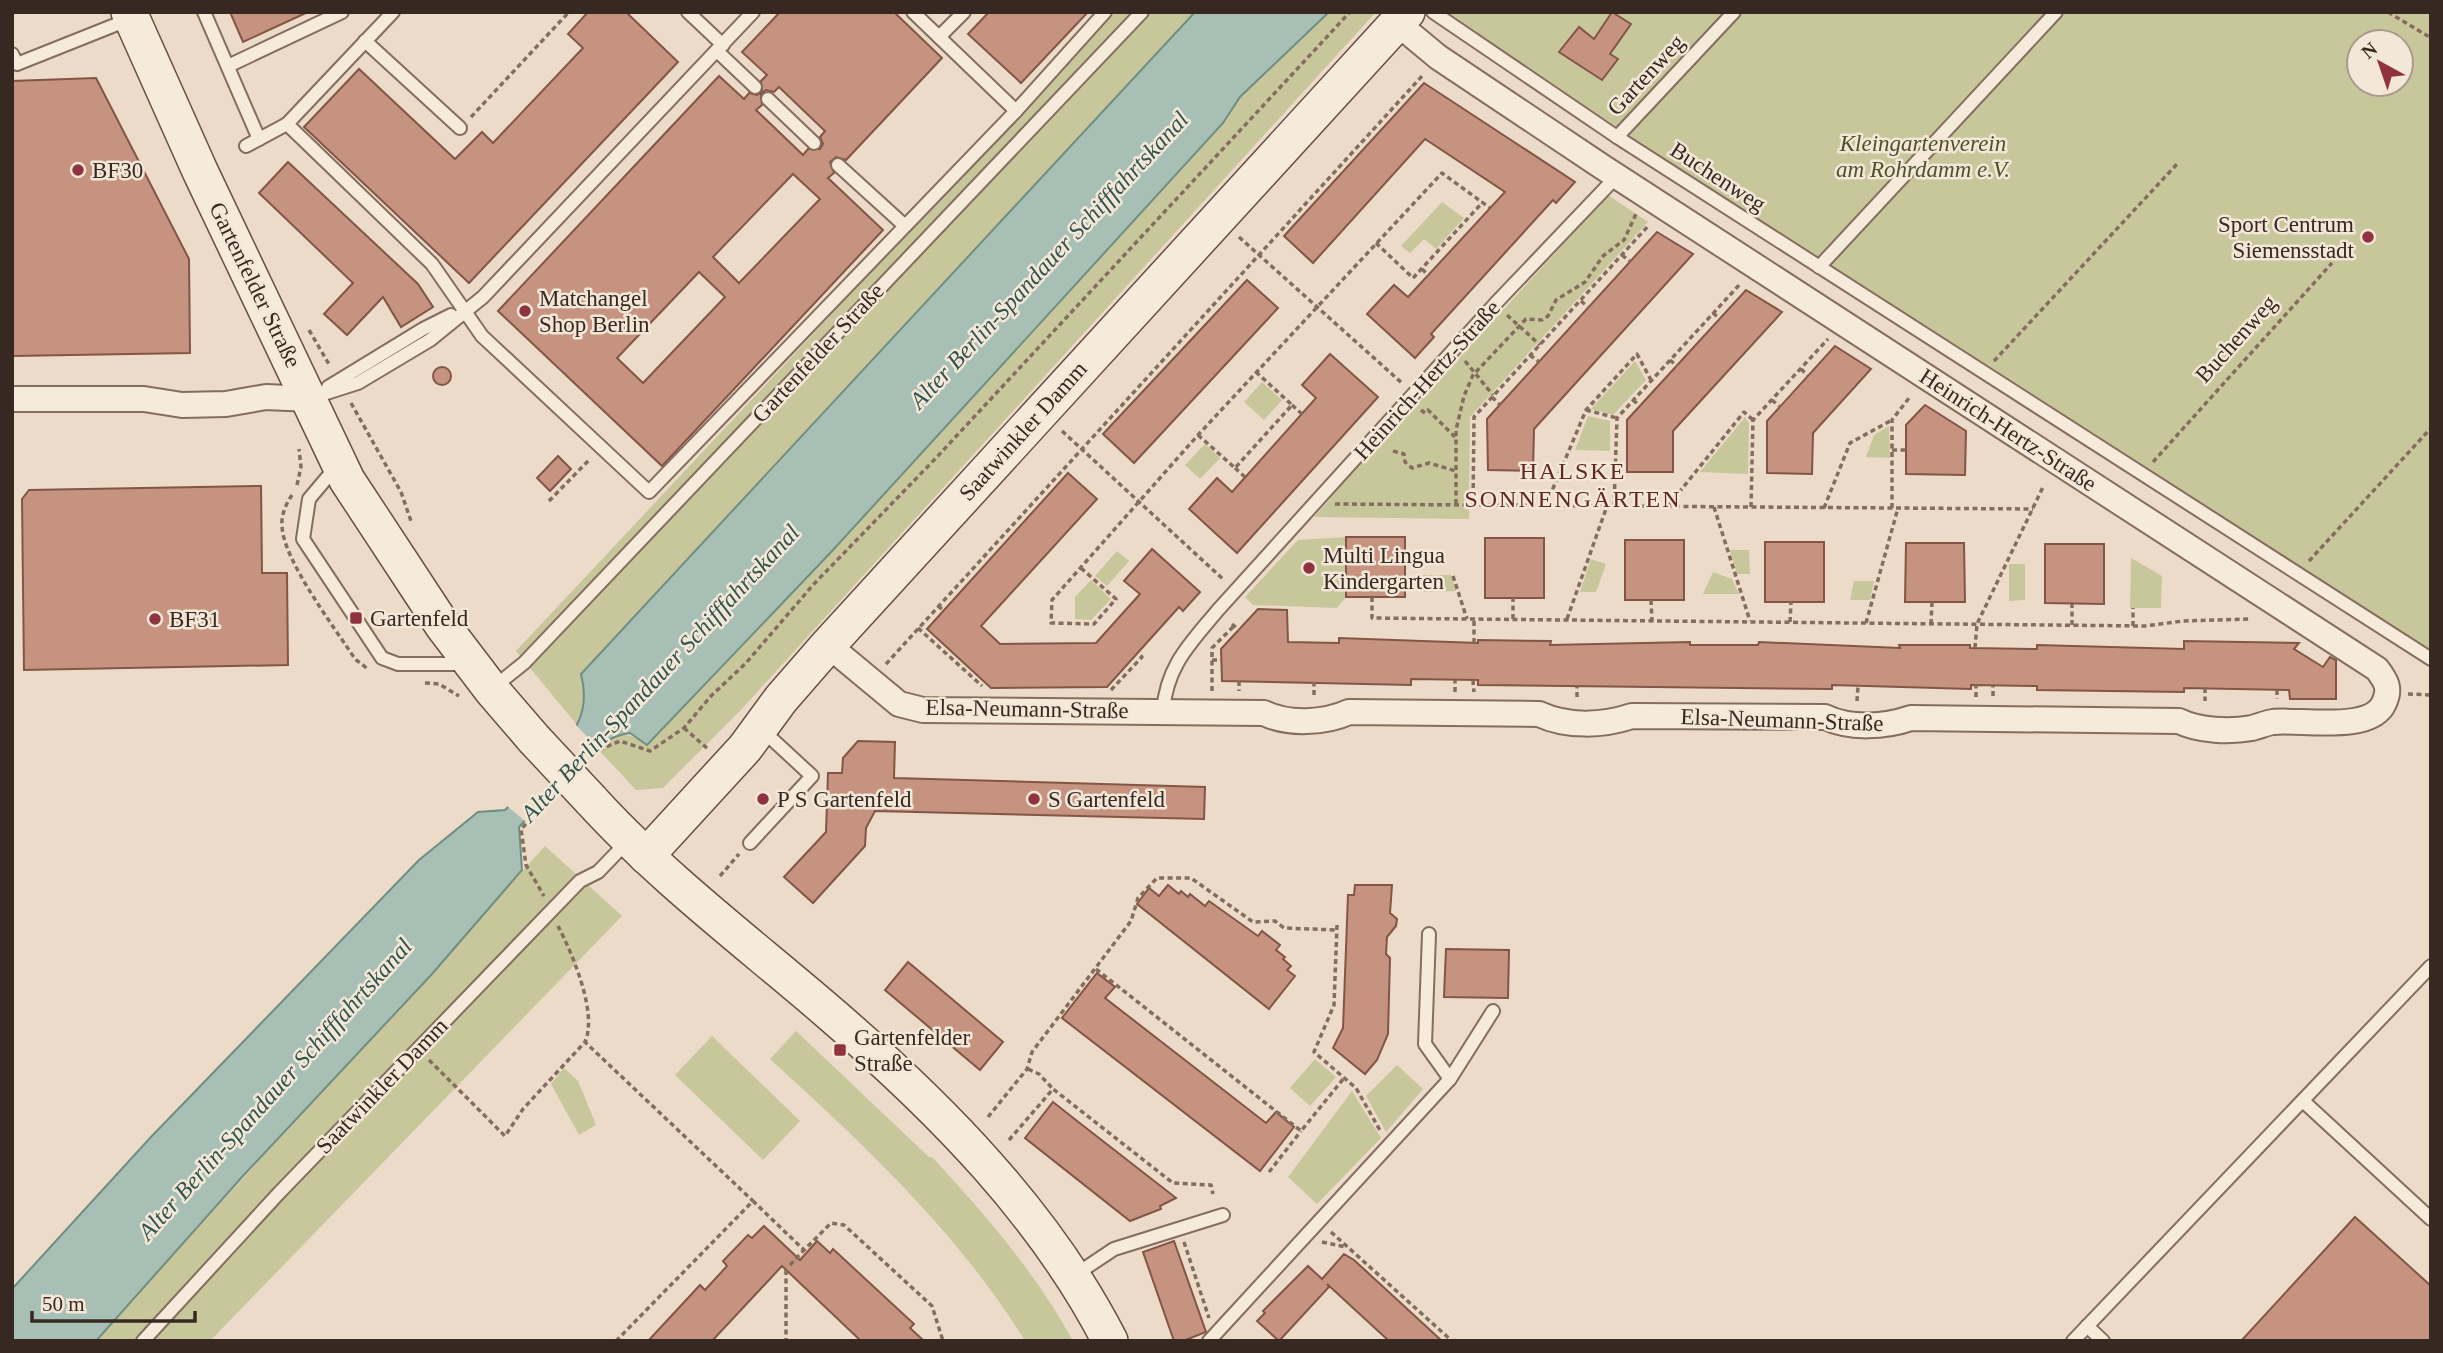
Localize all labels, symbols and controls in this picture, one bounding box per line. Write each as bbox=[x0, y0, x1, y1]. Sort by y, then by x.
north arrow bbox=[2345, 28, 2415, 98]
street label: Gartenweg bbox=[1602, 29, 1690, 120]
text: N bbox=[2357, 38, 2382, 63]
water label: Alter Berlin-Spandauer Schifffahrtskanal bbox=[903, 106, 1194, 415]
park label: Kleingartenverein am Rohrdamm e.V. bbox=[1836, 131, 2010, 182]
street label: Buchenweg bbox=[1666, 137, 1771, 217]
place label: BF30 bbox=[92, 158, 143, 183]
marker: BF30 bbox=[70, 162, 86, 178]
street label: Gartenfelder Straße bbox=[204, 198, 306, 372]
place label: Sport Centrum Siemensstadt bbox=[2218, 212, 2355, 263]
marker: Sport Centrum Siemensstadt bbox=[2360, 229, 2376, 245]
street label: Gartenfelder Straße bbox=[747, 278, 889, 428]
place label: Matchangel Shop Berlin bbox=[539, 286, 650, 337]
street label: Buchenweg bbox=[2190, 290, 2282, 388]
street label: Heinrich-Hertz-Straße bbox=[1349, 295, 1505, 465]
marker: Matchangel Shop Berlin bbox=[517, 303, 533, 319]
street label: Saatwinkler Damm bbox=[954, 356, 1092, 506]
street label: Heinrich-Hertz-Straße bbox=[1915, 364, 2101, 496]
district label: HALSKE SONNENGÄRTEN bbox=[1464, 458, 1682, 512]
water label: Alter Berlin-Spandauer Schifffahrtskanal bbox=[514, 519, 805, 828]
place label: Multi Lingua Kindergarten bbox=[1323, 543, 1445, 594]
marker: Multi Lingua Kindergarten bbox=[1301, 560, 1317, 576]
place label: Gartenfeld bbox=[370, 606, 469, 631]
place label: BF31 bbox=[169, 607, 220, 632]
marker: Gartenfeld bbox=[348, 610, 364, 626]
marker: BF31 bbox=[147, 611, 163, 627]
street label: Elsa-Neumann-Straße bbox=[925, 695, 1129, 723]
street label: Elsa-Neumann-Straße bbox=[1680, 704, 1884, 736]
place label: P S Gartenfeld bbox=[777, 787, 912, 812]
place label: S Gartenfeld bbox=[1048, 787, 1165, 812]
marker: P S Gartenfeld bbox=[755, 791, 771, 807]
marker: S Gartenfeld bbox=[1026, 791, 1042, 807]
water label: Alter Berlin-Spandauer Schifffahrtskanal bbox=[132, 933, 417, 1246]
street label: Saatwinkler Damm bbox=[311, 1013, 453, 1159]
place label: Gartenfelder Straße bbox=[854, 1025, 971, 1076]
marker: Gartenfelder Straße bbox=[832, 1042, 848, 1058]
scale bar bbox=[32, 1280, 194, 1324]
text: 50 m bbox=[42, 1292, 85, 1316]

